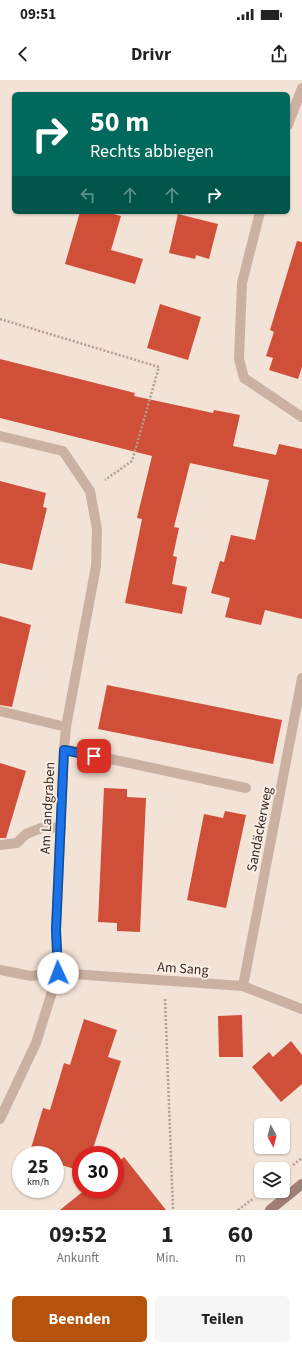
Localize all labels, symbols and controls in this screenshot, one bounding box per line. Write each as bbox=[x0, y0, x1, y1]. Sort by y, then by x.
text: 09:51 bbox=[20, 4, 56, 25]
text: Drivr bbox=[131, 42, 171, 67]
icon: back bbox=[12, 43, 34, 65]
icon: share bbox=[268, 43, 290, 65]
text: 50 m bbox=[90, 102, 149, 142]
icon: right bbox=[24, 108, 76, 160]
text: Rechts abbiegen bbox=[90, 139, 214, 164]
icon: left bbox=[77, 184, 99, 206]
icon: ahead bbox=[119, 184, 141, 206]
icon: ahead bbox=[161, 184, 183, 206]
icon: right bbox=[203, 184, 225, 206]
pin bbox=[77, 739, 111, 773]
icon: arrive bbox=[83, 745, 105, 767]
street label: Am Landgraben bbox=[36, 761, 60, 855]
street label: Sandäckerweg bbox=[242, 785, 278, 873]
position arrow bbox=[37, 952, 79, 994]
street label: Am Sang bbox=[157, 957, 209, 981]
north arrow bbox=[254, 1118, 290, 1154]
map controls bbox=[254, 1118, 290, 1198]
speed limit sign: 30 bbox=[72, 1146, 124, 1198]
text: 25 bbox=[27, 1153, 49, 1181]
button: layers bbox=[254, 1162, 290, 1198]
text: km/h bbox=[27, 1175, 49, 1189]
text: 09:52 bbox=[49, 1217, 107, 1252]
text: 1 bbox=[161, 1217, 174, 1252]
text: 60 bbox=[228, 1217, 253, 1252]
text: Ankunft bbox=[57, 1249, 99, 1267]
text: Min. bbox=[156, 1249, 179, 1267]
text: m bbox=[235, 1249, 246, 1267]
button: Beenden bbox=[12, 1296, 147, 1342]
button: Teilen bbox=[155, 1296, 290, 1342]

